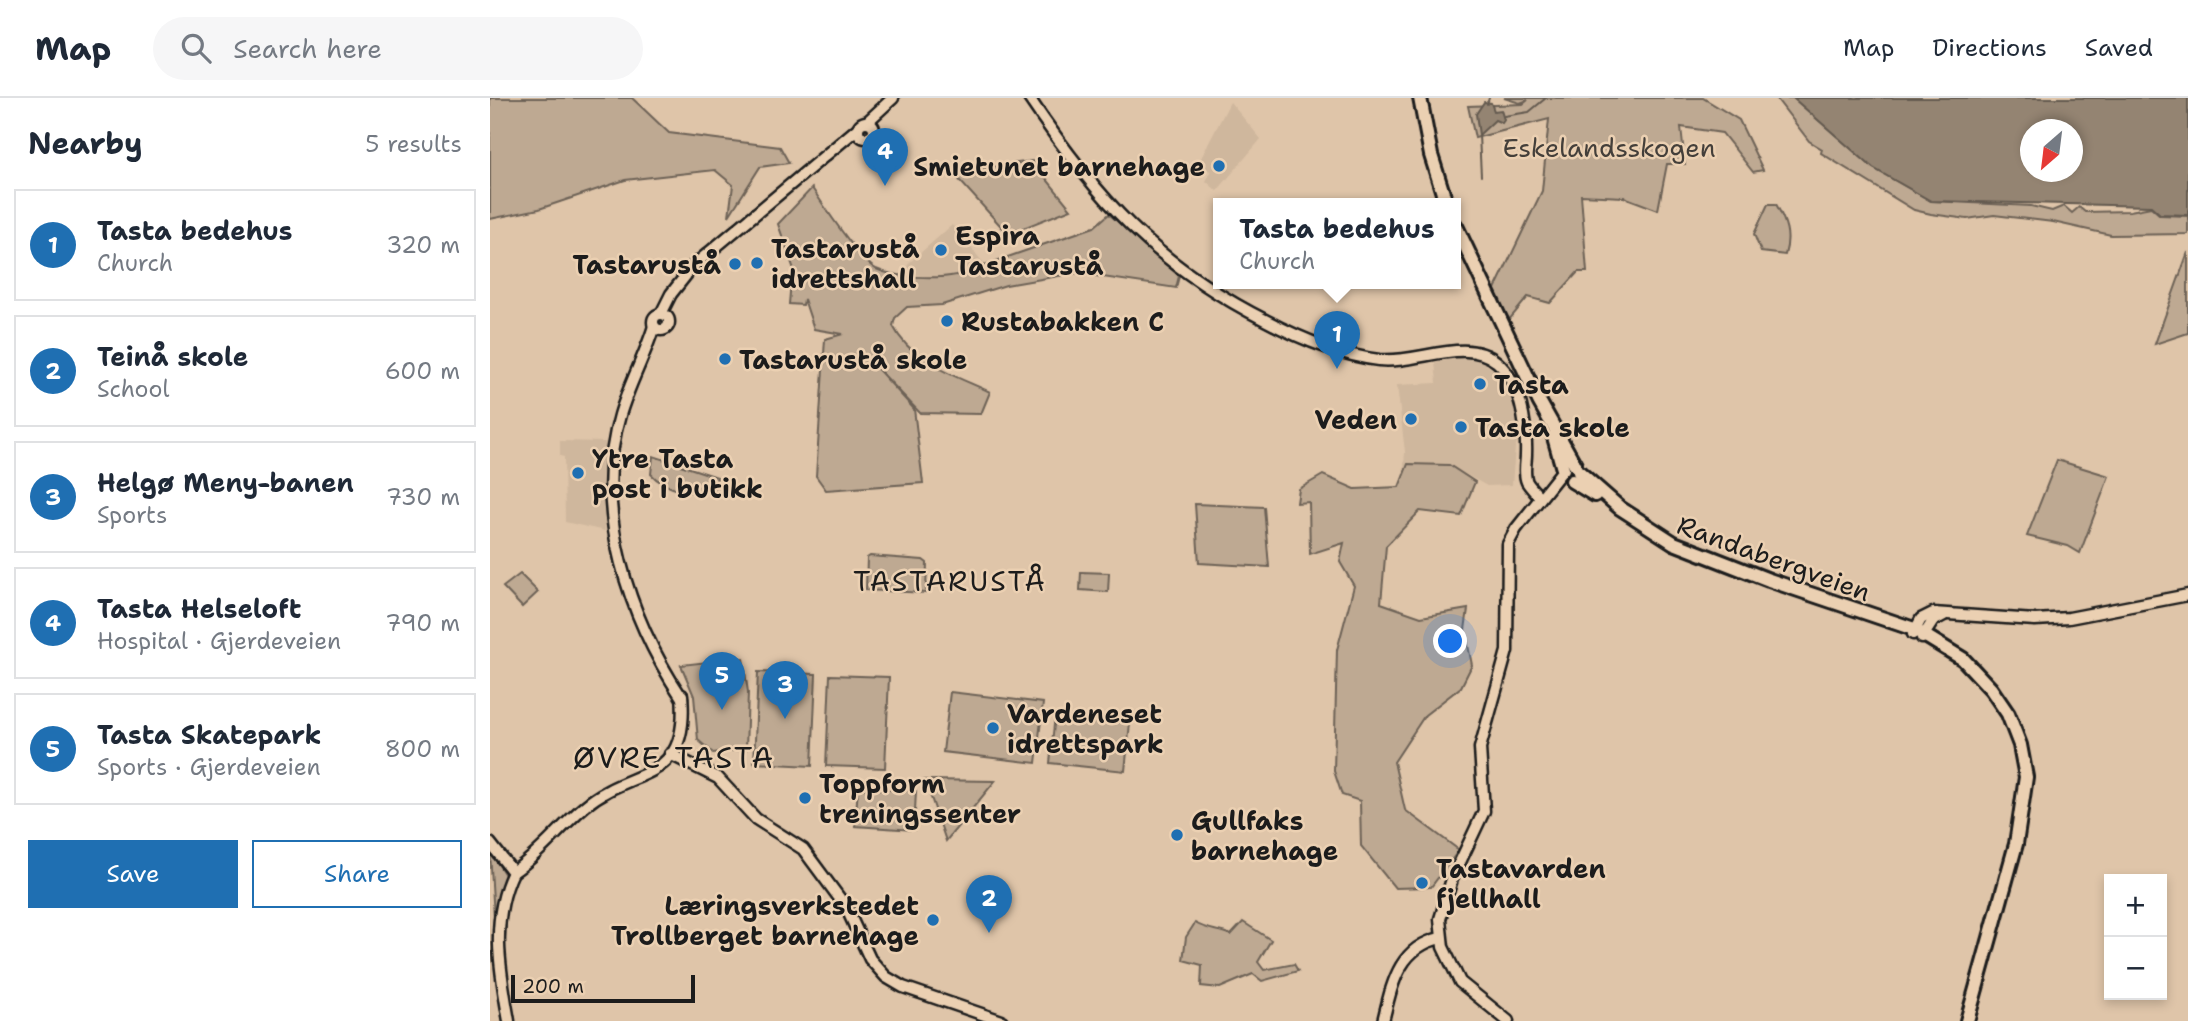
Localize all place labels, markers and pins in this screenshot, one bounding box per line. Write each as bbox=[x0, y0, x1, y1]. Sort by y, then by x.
pin: 4 bbox=[862, 128, 908, 186]
place label: Smietunet barnehage bbox=[913, 149, 1205, 184]
marker: Smietunet barnehage bbox=[1211, 158, 1227, 174]
place label: Espira Tastarustå bbox=[955, 218, 1104, 283]
place label: Tastarustå idrettshall bbox=[771, 231, 920, 296]
marker: Espira Tastarustå bbox=[933, 242, 949, 258]
place label: Tastarustå bbox=[573, 247, 721, 282]
marker: Tastarustå idrettshall bbox=[749, 255, 765, 271]
marker: Tastarustå bbox=[727, 256, 743, 272]
place label: Rustabakken C bbox=[961, 304, 1164, 339]
pin: 1 bbox=[1314, 311, 1360, 369]
marker: Rustabakken C bbox=[939, 313, 955, 329]
place label: Tastarustå skole bbox=[739, 342, 967, 377]
marker: Tastarustå skole bbox=[717, 351, 733, 367]
place label: Tasta bbox=[1494, 367, 1569, 402]
marker: Tasta bbox=[1472, 376, 1488, 392]
place label: Veden bbox=[1314, 402, 1397, 437]
place label: Tasta skole bbox=[1475, 410, 1630, 445]
marker: Veden bbox=[1403, 411, 1419, 427]
marker: Tasta skole bbox=[1453, 419, 1469, 435]
place label: Ytre Tasta post i butikk bbox=[592, 441, 763, 506]
marker: Ytre Tasta post i butikk bbox=[570, 465, 586, 481]
pin: 5 bbox=[699, 652, 745, 710]
pin: 3 bbox=[762, 661, 808, 719]
place label: Vardeneset idrettspark bbox=[1007, 696, 1164, 761]
marker: Vardeneset idrettspark bbox=[985, 720, 1001, 736]
place label: Toppform treningssenter bbox=[819, 766, 1021, 831]
marker: Toppform treningssenter bbox=[797, 790, 813, 806]
place label: Gullfaks barnehage bbox=[1191, 803, 1338, 868]
marker: Gullfaks barnehage bbox=[1169, 827, 1185, 843]
place label: Tastavarden fjellhall bbox=[1436, 851, 1606, 916]
pin: 2 bbox=[966, 875, 1012, 933]
marker: Tastavarden fjellhall bbox=[1414, 875, 1430, 891]
place label: Læringsverkstedet Trollberget barnehage bbox=[611, 888, 919, 953]
marker: Læringsverkstedet Trollberget barnehage bbox=[925, 912, 941, 928]

